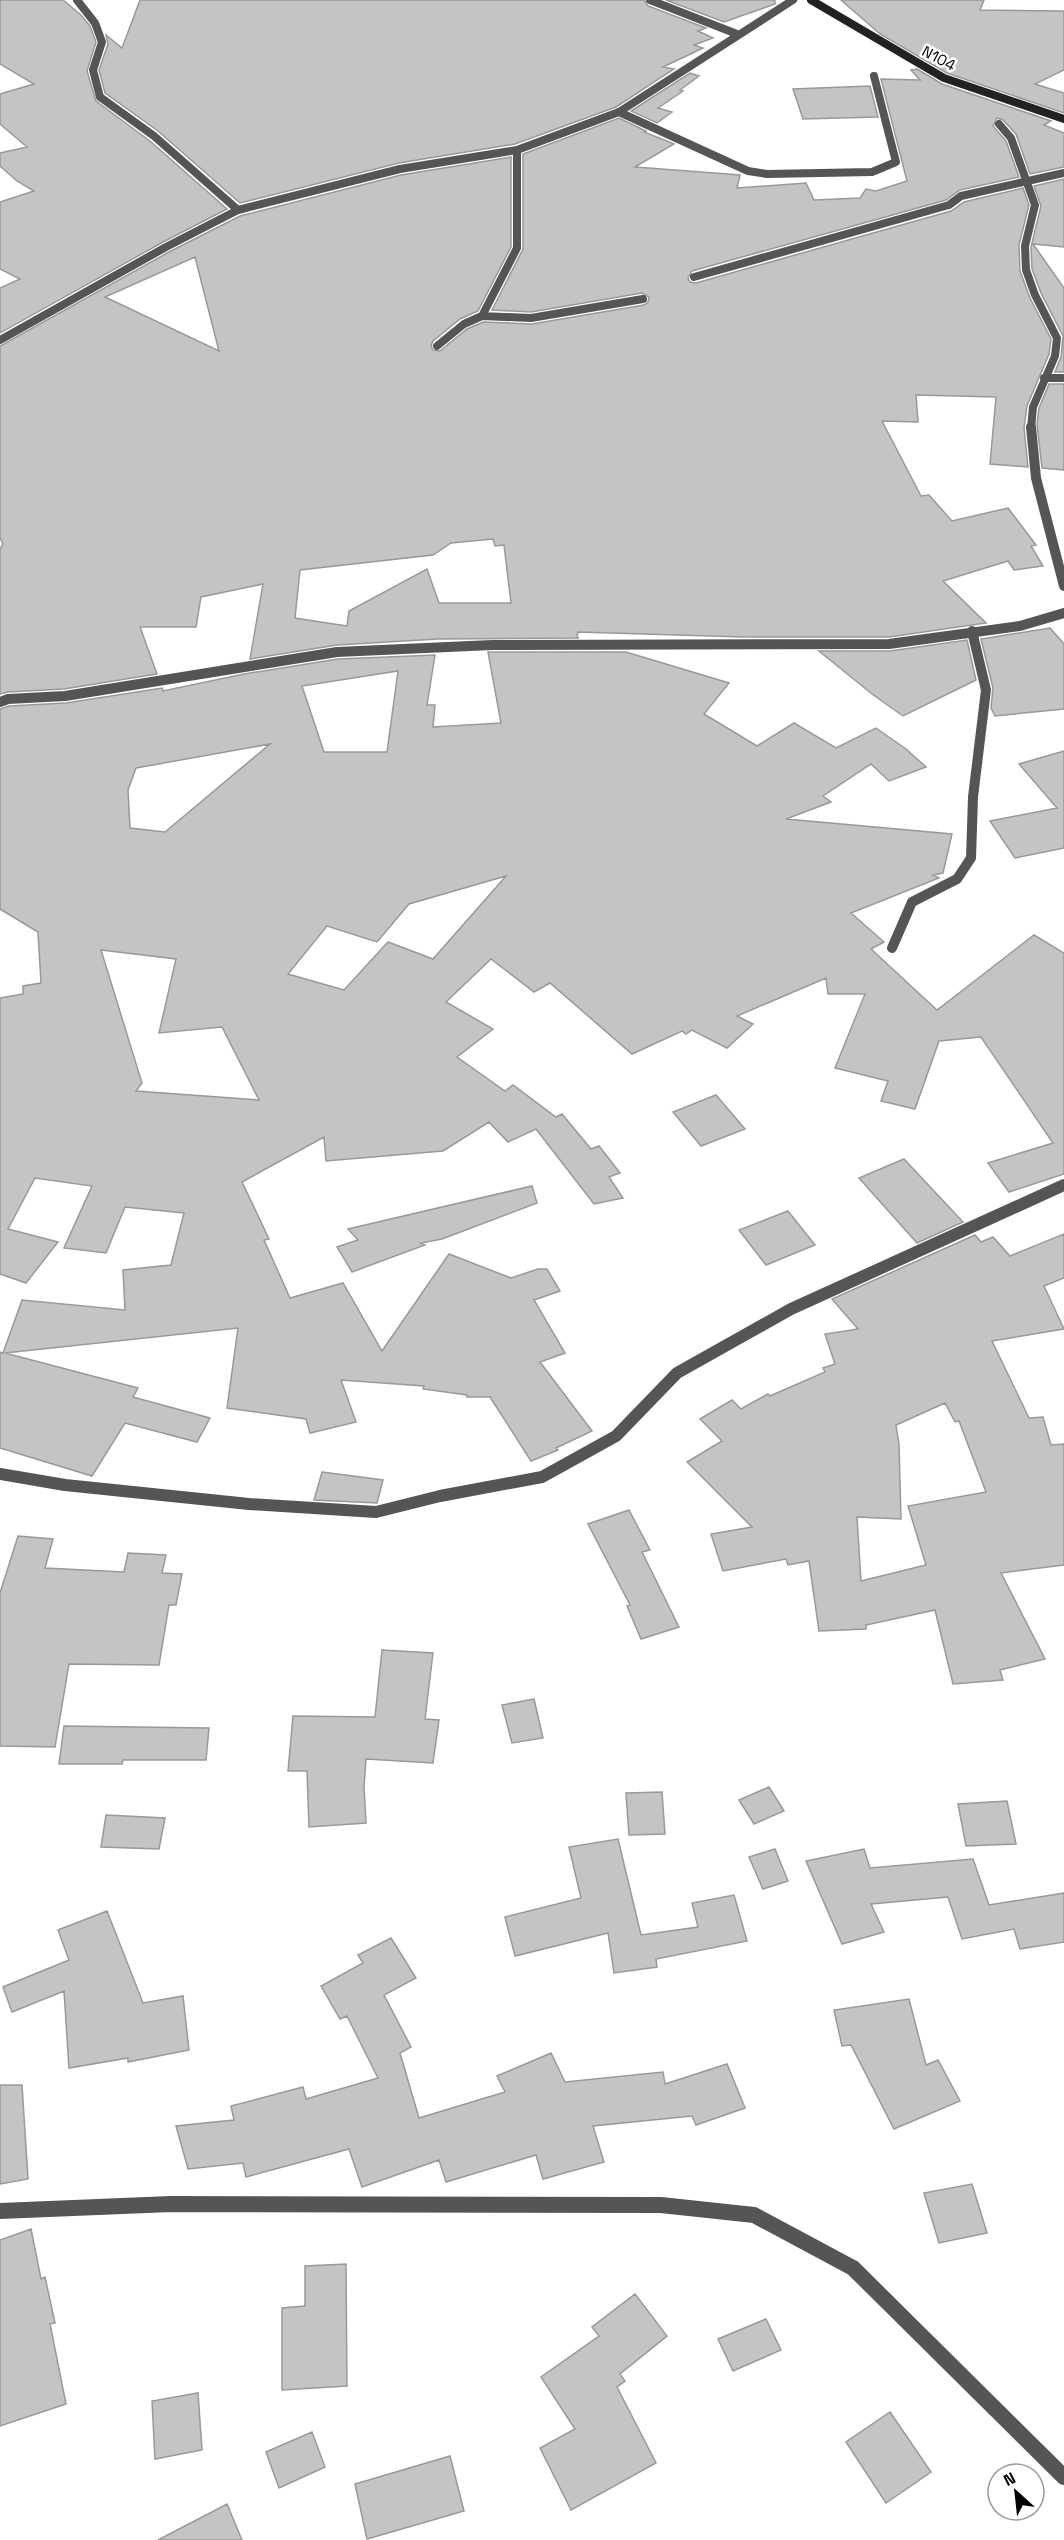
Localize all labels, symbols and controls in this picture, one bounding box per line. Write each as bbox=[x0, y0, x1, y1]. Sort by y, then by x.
street label: N104 bbox=[919, 41, 959, 75]
north arrow bbox=[986, 2462, 1046, 2522]
text: N bbox=[1000, 2467, 1019, 2491]

